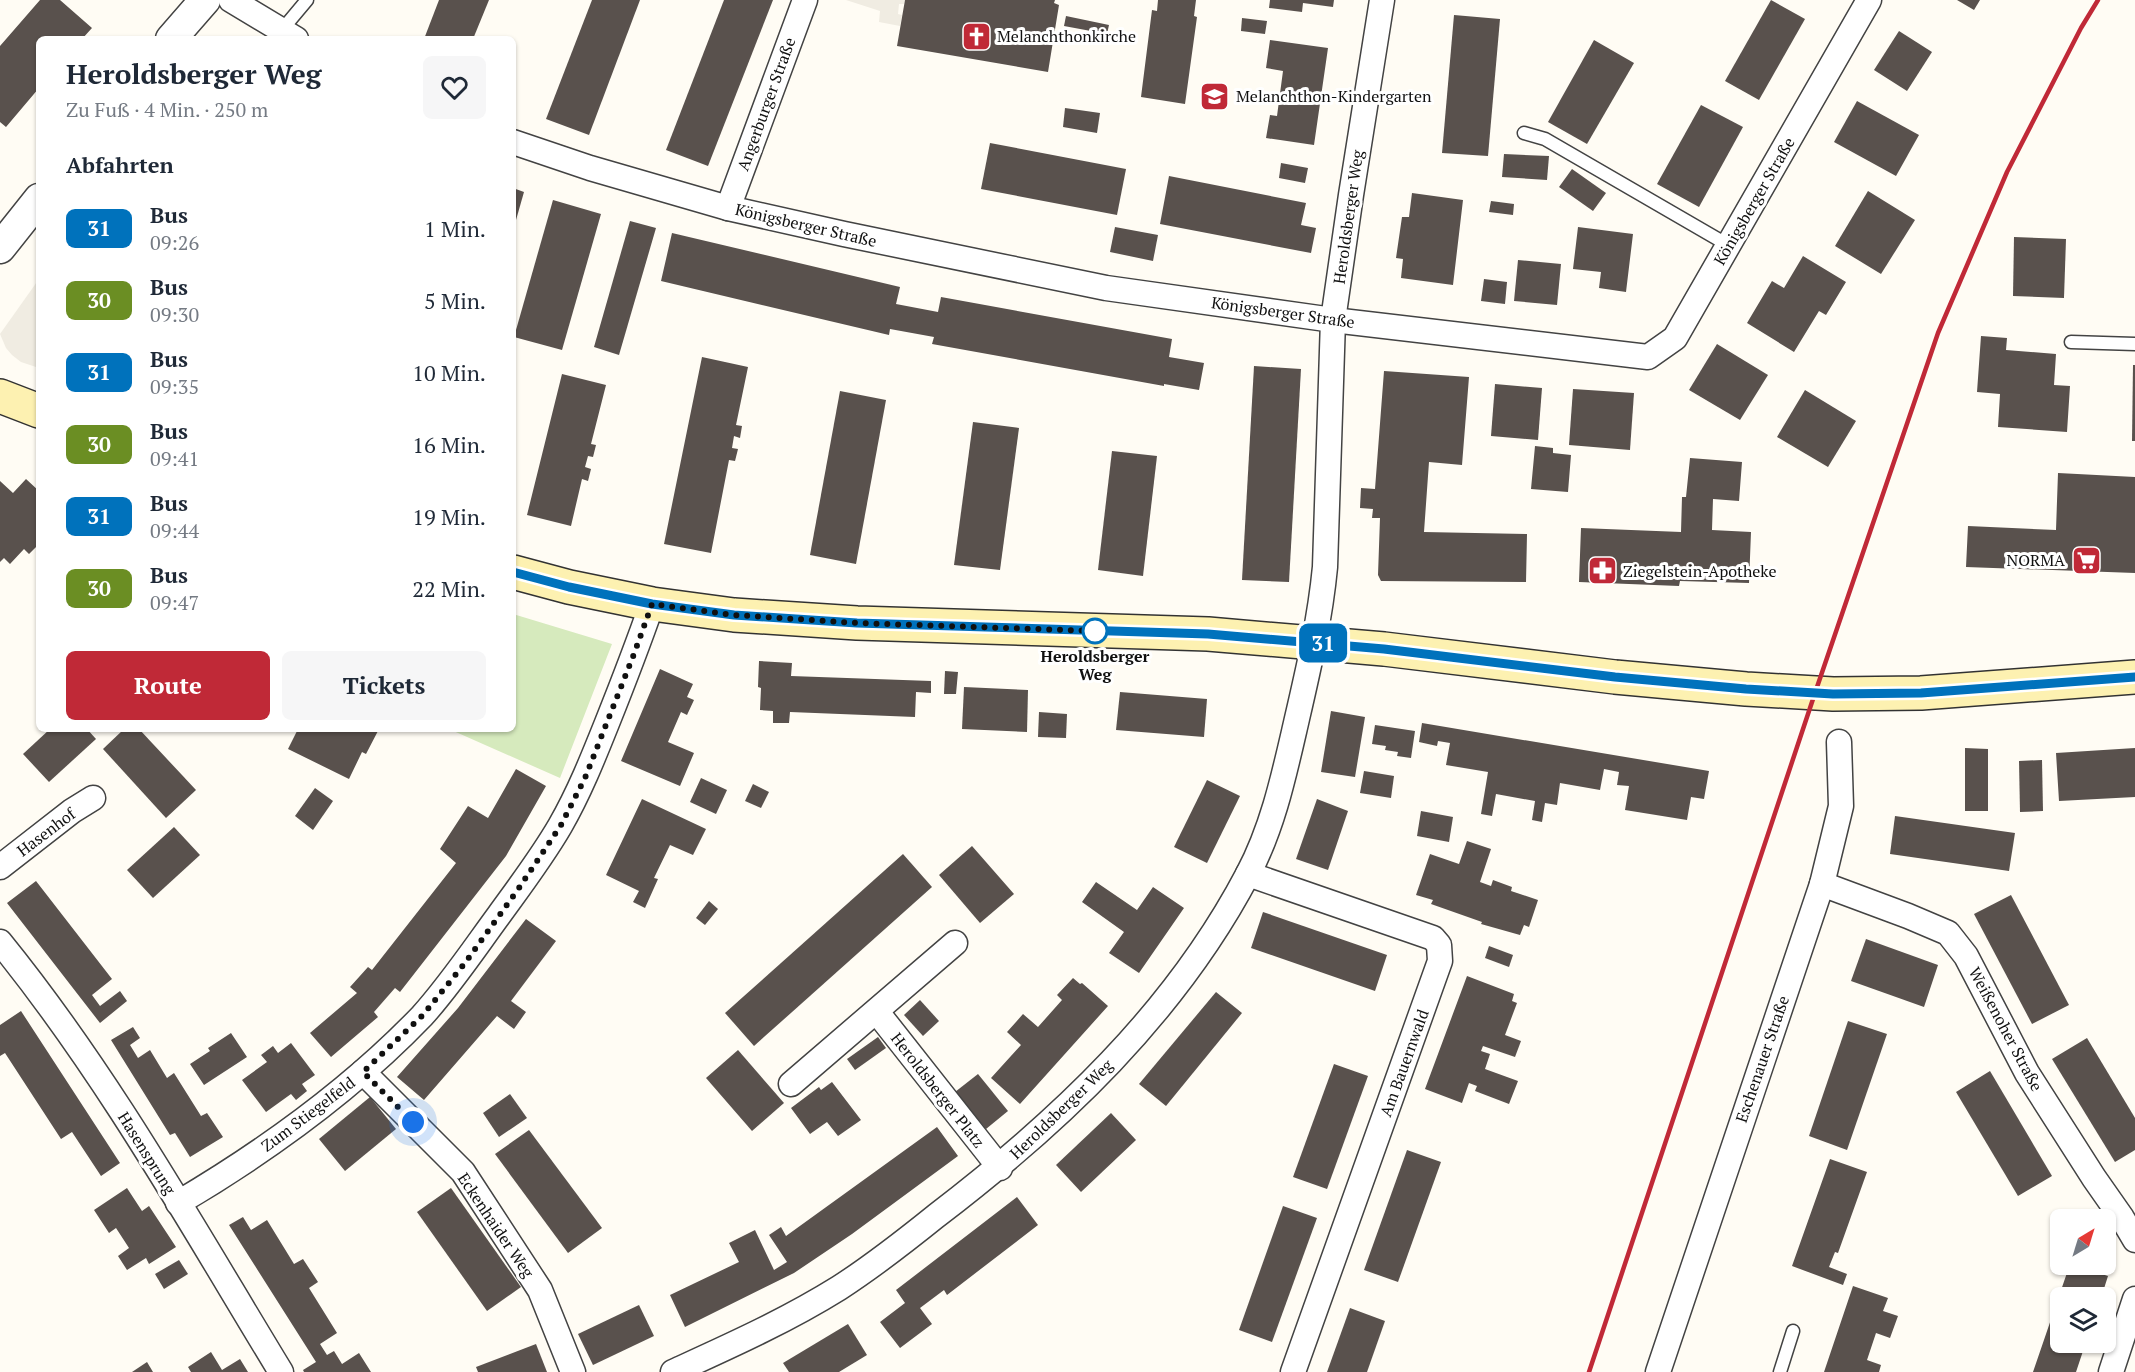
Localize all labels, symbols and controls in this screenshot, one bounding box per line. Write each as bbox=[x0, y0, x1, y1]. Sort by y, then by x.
church icon: Melanchthonkirche bbox=[960, 20, 992, 52]
place label: Melanchthonkirche bbox=[997, 25, 1136, 47]
street label: Angerburger Straße bbox=[732, 34, 800, 174]
text: Heroldsberger Weg bbox=[66, 55, 322, 92]
button: heart bbox=[423, 56, 486, 119]
school or university icon: Melanchthon-Kindergarten bbox=[1199, 80, 1231, 112]
place label: Melanchthon-Kindergarten bbox=[1236, 85, 1432, 107]
text: Zu Fuß · 4 Min. · 250 m bbox=[66, 96, 268, 123]
street label: Königsberger Straße bbox=[1708, 133, 1800, 269]
street label: Heroldsberger Weg bbox=[1328, 148, 1368, 285]
text: Abfahrten bbox=[66, 150, 174, 179]
street label: Königsberger Straße bbox=[733, 198, 879, 252]
text: Bus bbox=[150, 200, 188, 229]
text: 31 bbox=[87, 214, 111, 242]
text: 1 Min. bbox=[424, 214, 486, 243]
text: 09:26 bbox=[150, 229, 199, 256]
text: Bus bbox=[150, 272, 188, 301]
text: 30 bbox=[87, 286, 111, 314]
text: 5 Min. bbox=[424, 286, 486, 315]
street label: Königsberger Straße bbox=[1210, 291, 1356, 333]
text: 09:30 bbox=[150, 301, 199, 328]
text: Bus bbox=[150, 344, 188, 373]
text: 31 bbox=[87, 358, 111, 386]
text: 10 Min. bbox=[412, 358, 486, 387]
text: 09:35 bbox=[150, 373, 199, 400]
text: Bus bbox=[150, 416, 188, 445]
text: 30 bbox=[87, 430, 111, 458]
text: 16 Min. bbox=[412, 430, 486, 459]
text: 09:41 bbox=[150, 445, 199, 472]
text: Bus bbox=[150, 488, 188, 517]
text: 31 bbox=[87, 502, 111, 530]
text: 19 Min. bbox=[412, 502, 486, 531]
text: 09:44 bbox=[150, 517, 199, 544]
supermarket icon: NORMA bbox=[2070, 544, 2102, 576]
place label: NORMA bbox=[2006, 549, 2065, 571]
pharmacy icon: Ziegelstein-Apotheke bbox=[1586, 555, 1618, 587]
text: Bus bbox=[150, 560, 188, 589]
place label: Ziegelstein-Apotheke bbox=[1623, 560, 1776, 582]
text: 30 bbox=[87, 574, 111, 602]
text: 22 Min. bbox=[412, 574, 486, 603]
text: 09:47 bbox=[150, 589, 199, 616]
marker: Heroldsberger Weg bbox=[1082, 618, 1108, 644]
line badge: 31 bbox=[1296, 624, 1350, 662]
text: 31 bbox=[1311, 629, 1335, 657]
place label: Heroldsberger Weg bbox=[1041, 645, 1150, 685]
button: Route bbox=[66, 651, 270, 720]
button: Tickets bbox=[282, 651, 486, 720]
street label: Hasenhof bbox=[12, 802, 81, 861]
street label: Weißenoher Straße bbox=[1964, 963, 2048, 1095]
street label: Eschenauer Straße bbox=[1730, 993, 1794, 1125]
street label: Am Bauernwald bbox=[1374, 1006, 1434, 1120]
street label: Heroldsberger Platz bbox=[886, 1028, 990, 1152]
street label: Heroldsberger Weg bbox=[1005, 1054, 1118, 1164]
street label: Zum Stiegelfeld bbox=[257, 1071, 360, 1157]
your location bbox=[398, 1107, 428, 1137]
street label: Hasensprung bbox=[113, 1108, 181, 1199]
street label: Eckenhaider Weg bbox=[453, 1168, 540, 1282]
north arrow bbox=[2050, 1209, 2116, 1275]
map controls bbox=[2050, 1209, 2116, 1353]
button: layers bbox=[2050, 1287, 2116, 1353]

